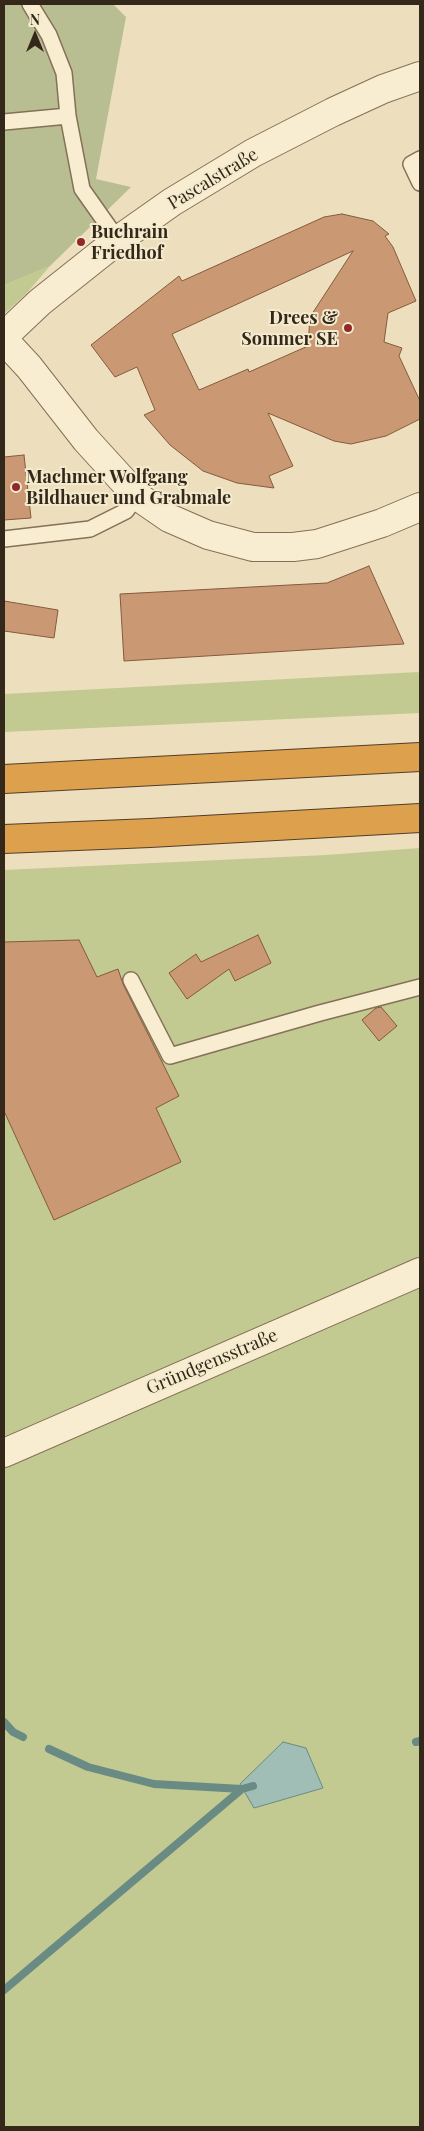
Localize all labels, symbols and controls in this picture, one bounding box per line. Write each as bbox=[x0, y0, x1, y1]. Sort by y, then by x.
north arrow bbox=[10, 10, 60, 60]
text: N bbox=[30, 10, 40, 29]
street label: Pascalstraße bbox=[164, 144, 262, 214]
place label: Buchrain Friedhof bbox=[91, 221, 168, 264]
marker: Buchrain Friedhof bbox=[75, 236, 87, 248]
place label: Drees & Sommer SE bbox=[241, 307, 338, 350]
marker: Drees & Sommer SE bbox=[342, 322, 354, 334]
place label: Machmer Wolfgang Bildhauer und Grabmale bbox=[26, 466, 231, 508]
marker: Machmer Wolfgang Bildhauer und Grabmale bbox=[10, 481, 22, 493]
street label: Gründgensstraße bbox=[143, 1325, 281, 1399]

